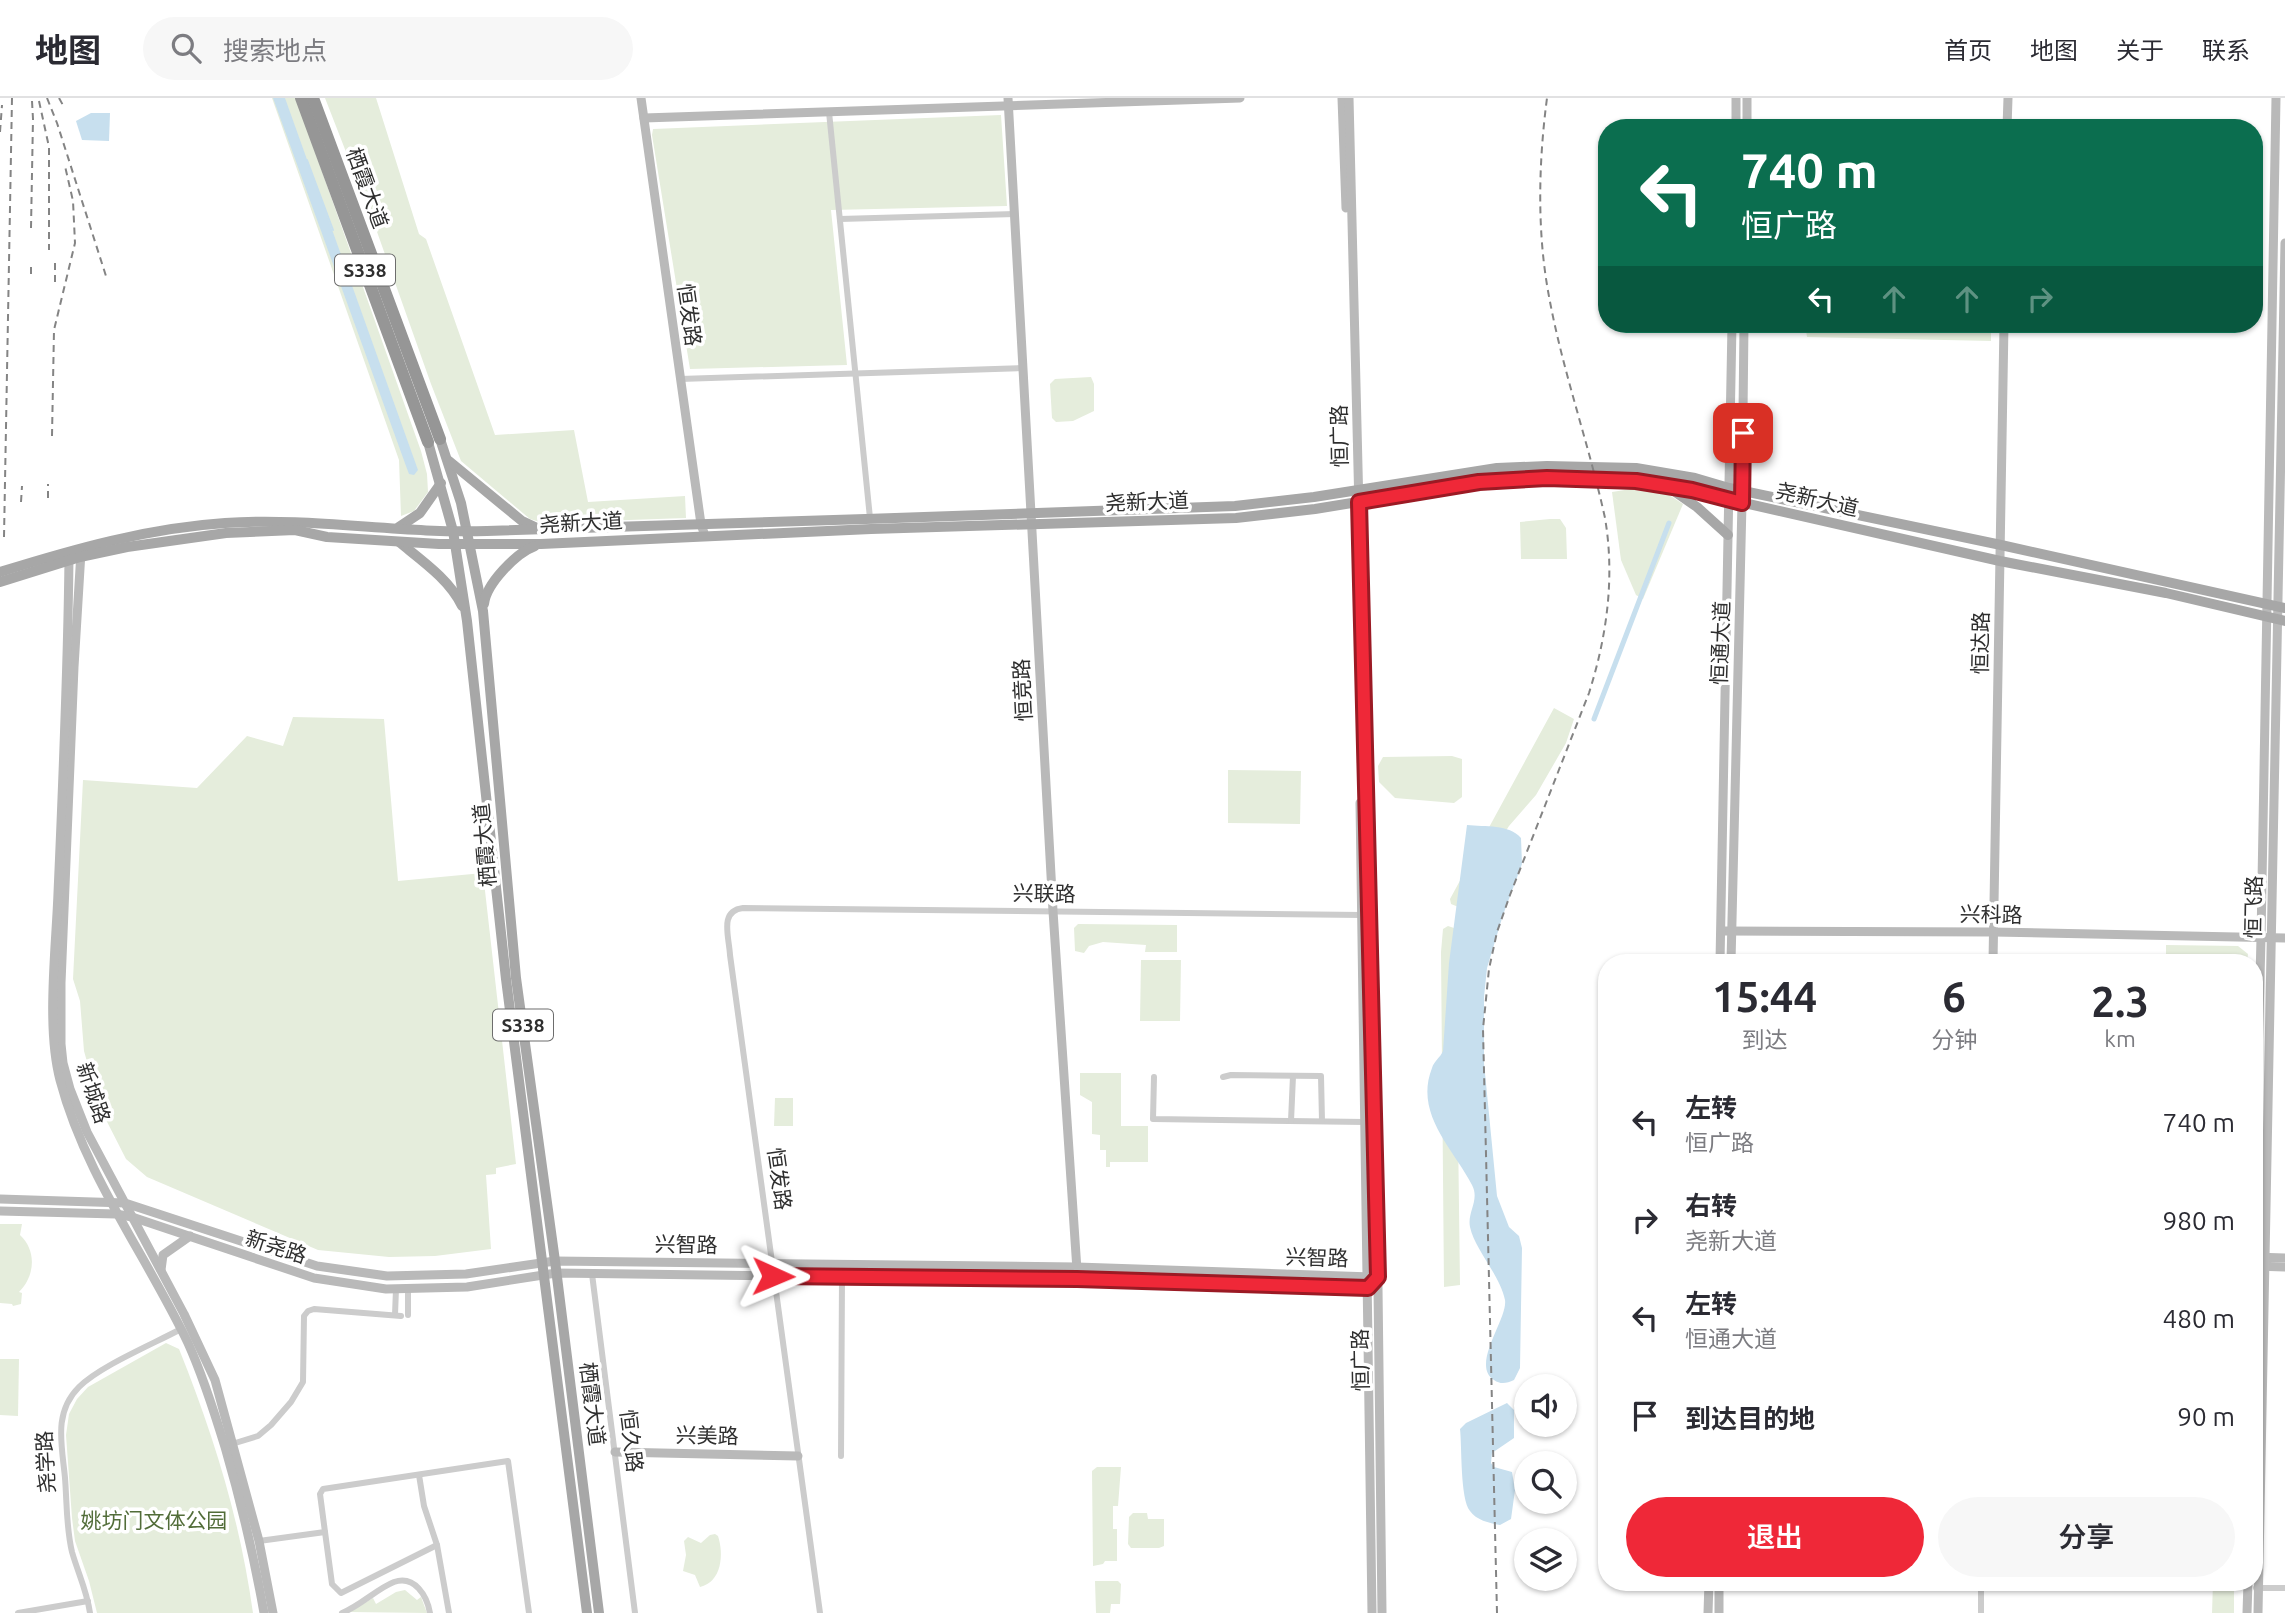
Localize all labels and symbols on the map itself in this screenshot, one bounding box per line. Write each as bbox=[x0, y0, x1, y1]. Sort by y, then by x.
street label: 栖霞大道 bbox=[342, 144, 394, 231]
road number: S338 bbox=[335, 254, 395, 286]
street label: 恒发路 bbox=[674, 282, 706, 348]
pin bbox=[1713, 403, 1773, 463]
street label: 恒广路 bbox=[1326, 404, 1352, 468]
street label: 尧新大道 bbox=[1774, 478, 1861, 520]
street label: 尧新大道 bbox=[1105, 488, 1189, 514]
street label: 尧新大道 bbox=[538, 508, 624, 536]
street label: 恒通大道 bbox=[1707, 601, 1733, 685]
street label: 恒达路 bbox=[1967, 611, 1993, 675]
street label: 恒竞路 bbox=[1008, 658, 1036, 722]
street label: 栖霞大道 bbox=[468, 802, 500, 888]
street label: 恒飞路 bbox=[2240, 875, 2266, 939]
street label: 兴联路 bbox=[1012, 880, 1076, 906]
street label: 兴科路 bbox=[1959, 901, 2023, 927]
road number: S338 bbox=[493, 1009, 553, 1040]
street label: 新城路 bbox=[72, 1059, 116, 1126]
street label: 恒发路 bbox=[764, 1146, 796, 1212]
street label: 新尧路 bbox=[243, 1225, 310, 1267]
street label: 兴智路 bbox=[654, 1231, 718, 1257]
position arrow bbox=[736, 1239, 810, 1313]
street label: 兴智路 bbox=[1285, 1244, 1349, 1270]
street label: 恒广路 bbox=[1347, 1328, 1373, 1392]
street label: 栖霞大道 bbox=[576, 1361, 610, 1447]
street label: 恒久路 bbox=[616, 1408, 648, 1474]
street label: 兴美路 bbox=[675, 1422, 739, 1448]
street label: 尧学路 bbox=[31, 1430, 59, 1494]
park label: 姚坊门文体公园 bbox=[81, 1508, 228, 1532]

